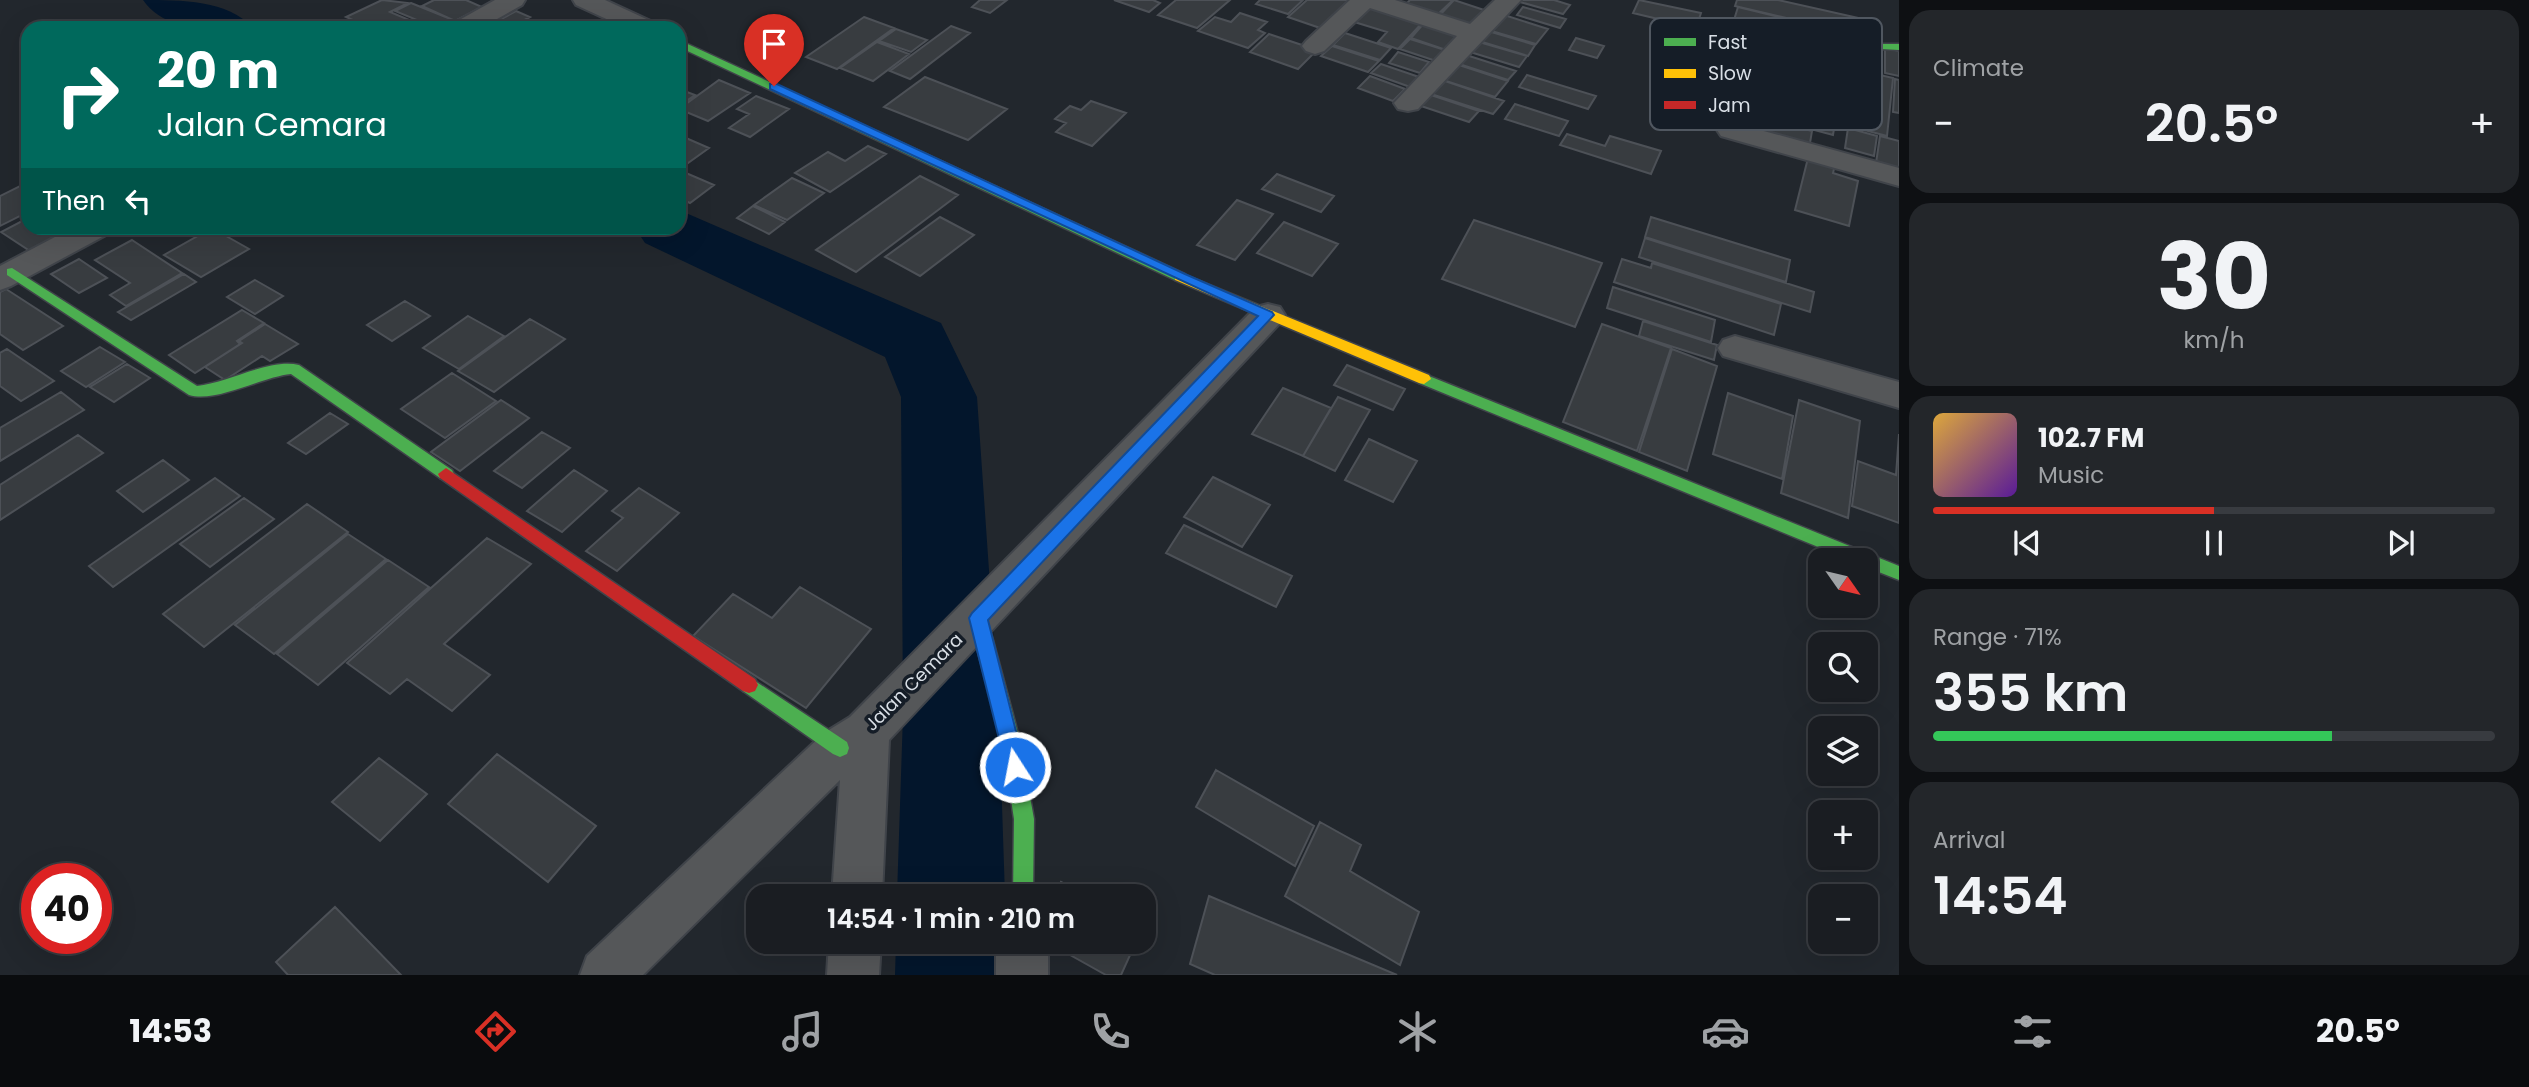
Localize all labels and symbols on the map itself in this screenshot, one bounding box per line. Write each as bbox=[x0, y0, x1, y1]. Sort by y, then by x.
pin bbox=[744, 14, 804, 86]
legend bbox=[1650, 18, 1882, 130]
text: Fast bbox=[1708, 29, 1747, 56]
text: Slow bbox=[1708, 60, 1752, 87]
text: Jam bbox=[1708, 92, 1750, 119]
north arrow bbox=[1808, 548, 1878, 618]
street label: Jalan Cemara bbox=[859, 627, 968, 736]
position arrow bbox=[978, 730, 1052, 804]
speed limit sign: 40 bbox=[21, 863, 112, 954]

